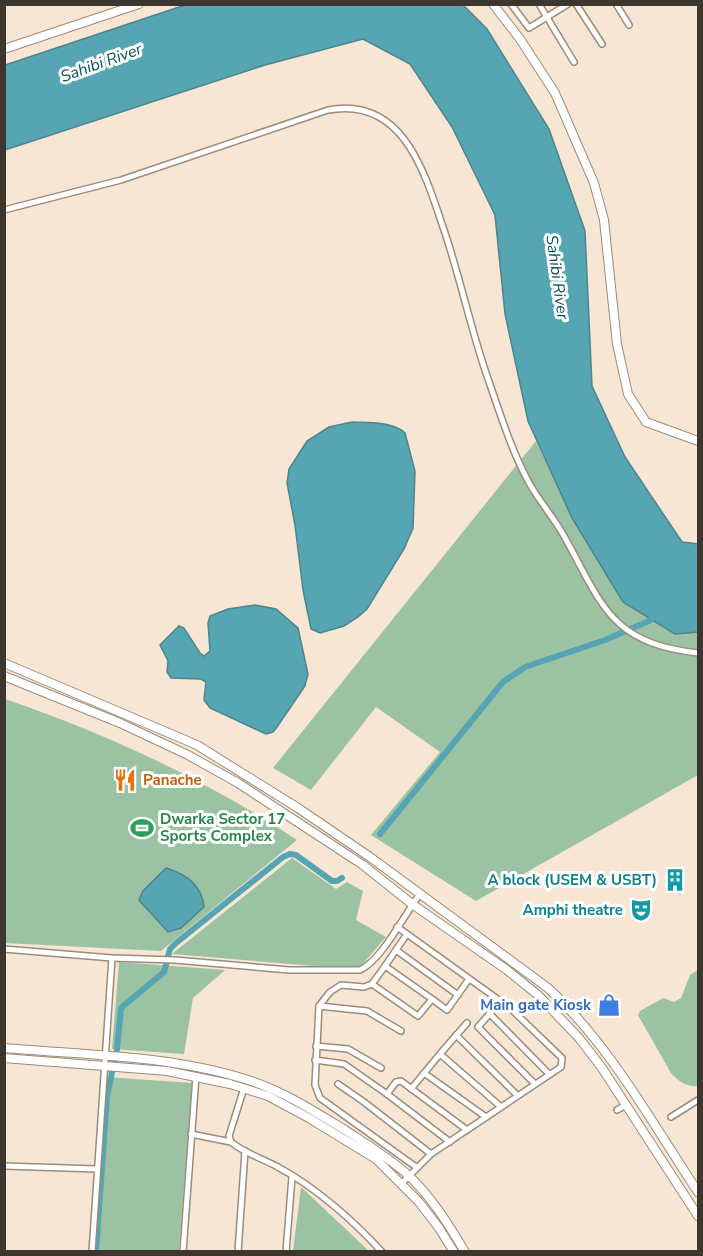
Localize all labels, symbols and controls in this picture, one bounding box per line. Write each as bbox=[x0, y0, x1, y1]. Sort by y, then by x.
water label: Sahibi River bbox=[58, 38, 146, 88]
water label: Sahibi River bbox=[540, 233, 574, 322]
restaurant icon: Panache bbox=[112, 767, 138, 793]
place label: Panache bbox=[143, 770, 202, 790]
place label: Dwarka Sector 17 Sports Complex bbox=[160, 809, 285, 846]
sports icon: Dwarka Sector 17 Sports Complex bbox=[129, 815, 155, 841]
building icon: A block (USEM & USBT) bbox=[662, 867, 688, 893]
place label: A block (USEM & USBT) bbox=[487, 870, 657, 890]
theatre icon: Amphi theatre bbox=[628, 897, 654, 923]
place label: Amphi theatre bbox=[523, 900, 623, 920]
shop icon: Main gate Kiosk bbox=[596, 992, 622, 1018]
place label: Main gate Kiosk bbox=[480, 995, 592, 1015]

